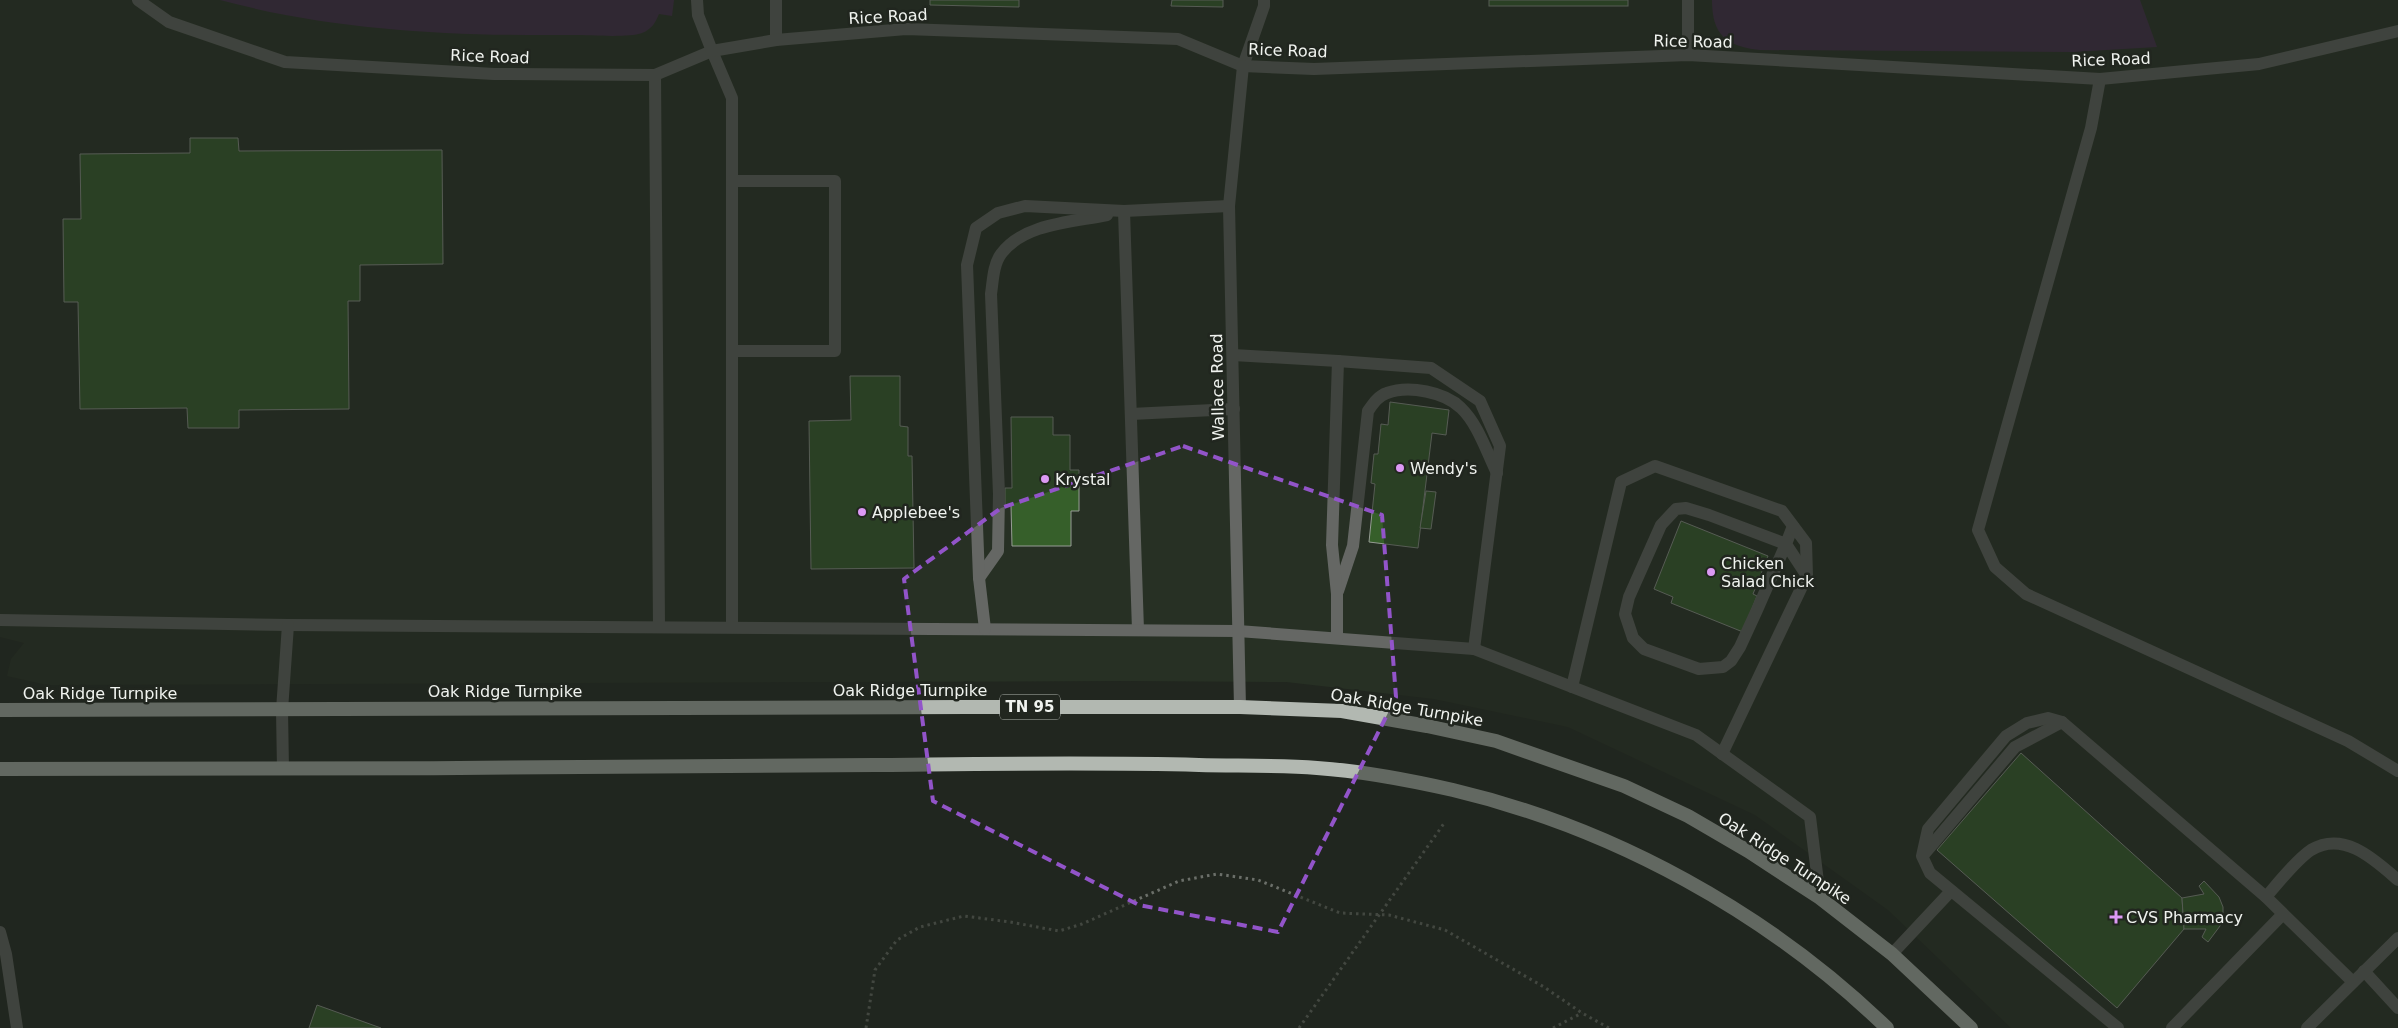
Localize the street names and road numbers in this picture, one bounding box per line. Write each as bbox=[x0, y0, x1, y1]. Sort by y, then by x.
street label: Rice Road bbox=[848, 5, 928, 28]
street label: Rice Road bbox=[1653, 31, 1733, 52]
street label: Rice Road bbox=[1248, 40, 1328, 61]
street label: Rice Road bbox=[450, 46, 530, 67]
street label: Rice Road bbox=[2071, 49, 2151, 70]
street label: Wallace Road bbox=[1207, 333, 1228, 441]
street label: Oak Ridge Turnpike bbox=[833, 681, 987, 700]
street label: Oak Ridge Turnpike bbox=[428, 682, 582, 701]
street label: Oak Ridge Turnpike bbox=[23, 684, 177, 703]
street label: Oak Ridge Turnpike bbox=[1329, 685, 1485, 730]
road number: TN 95 bbox=[1000, 694, 1060, 720]
street label: Oak Ridge Turnpike bbox=[1715, 808, 1855, 908]

